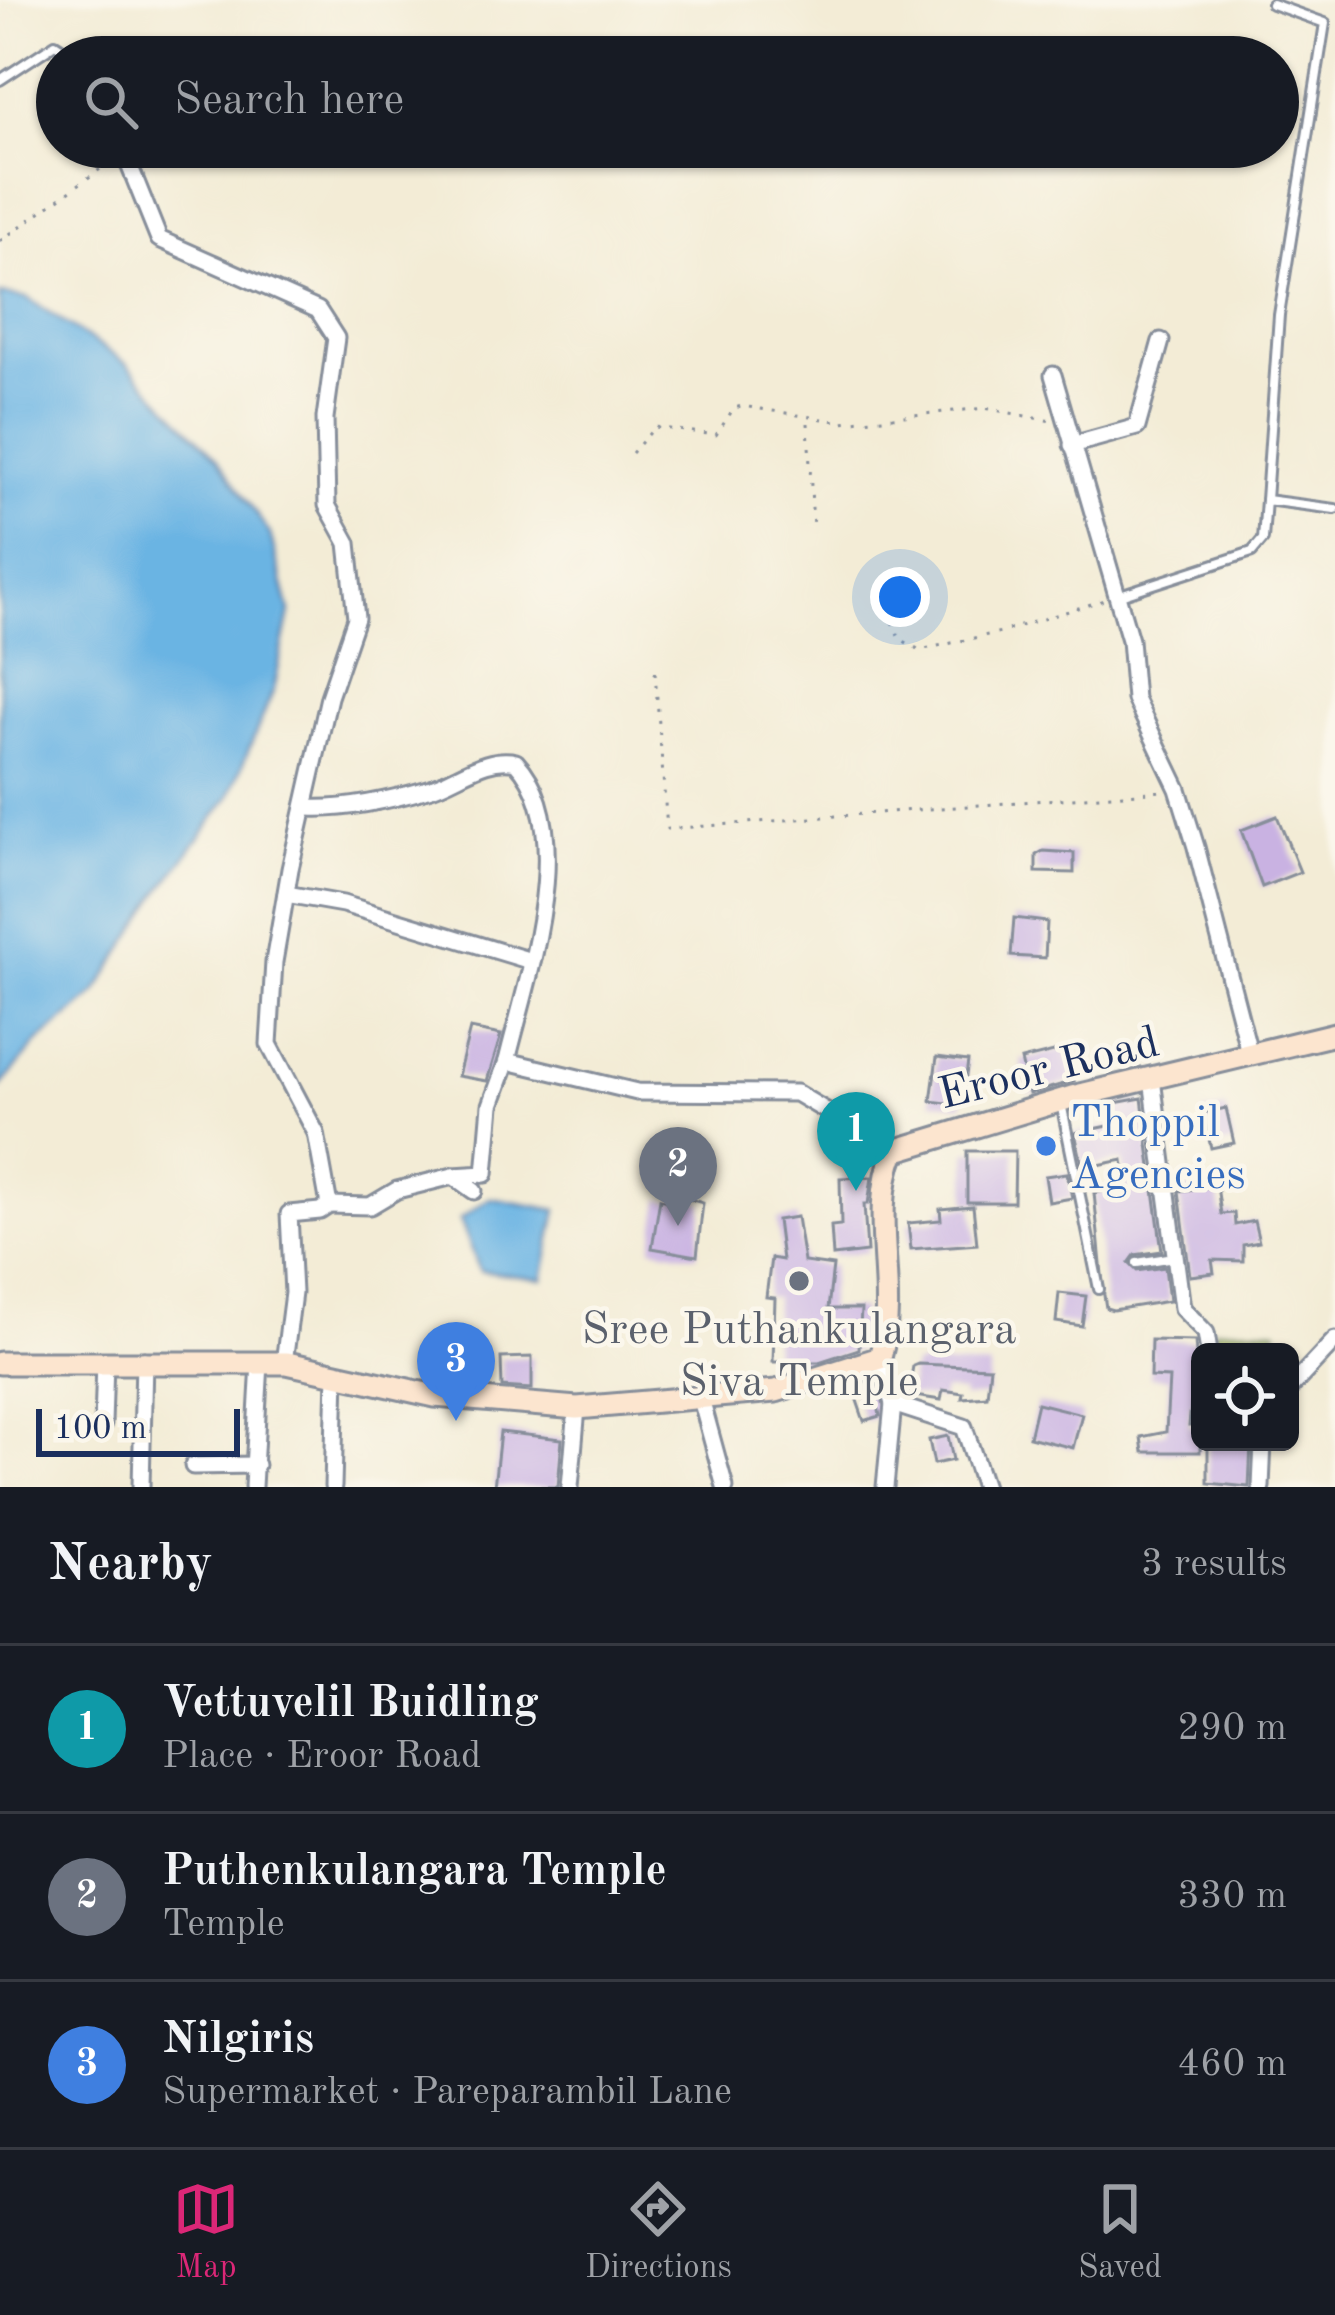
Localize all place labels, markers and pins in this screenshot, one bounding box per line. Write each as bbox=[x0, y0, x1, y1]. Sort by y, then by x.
pin: 1 bbox=[817, 1092, 895, 1191]
place label: Thoppil Agencies bbox=[1070, 1102, 1246, 1199]
pin: 2 bbox=[639, 1127, 717, 1226]
marker: Thoppil Agencies bbox=[1033, 1133, 1059, 1159]
marker: Sree Puthankulangara Siva Temple bbox=[786, 1268, 812, 1294]
place label: Sree Puthankulangara Siva Temple bbox=[581, 1309, 1017, 1406]
pin: 3 bbox=[417, 1322, 495, 1421]

